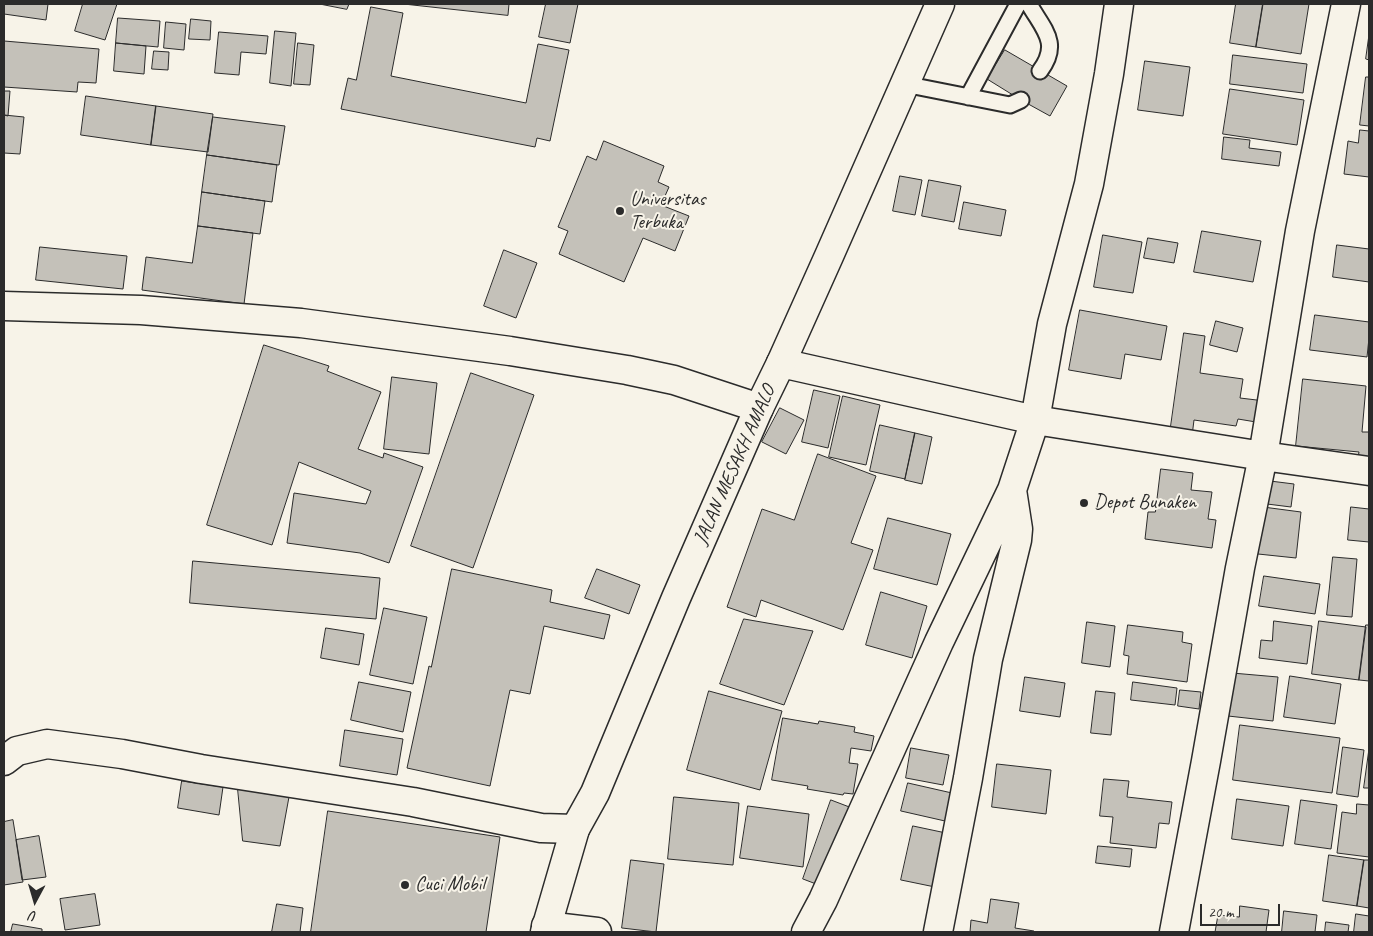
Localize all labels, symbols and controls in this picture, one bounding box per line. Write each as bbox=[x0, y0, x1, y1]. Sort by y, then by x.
place label: Universitas Terbuka bbox=[630, 188, 705, 235]
marker: Universitas Terbuka bbox=[614, 205, 626, 217]
street label: JALAN MESAKH AMALO bbox=[689, 382, 781, 548]
place label: Depot Bunaken bbox=[1094, 491, 1196, 515]
marker: Depot Bunaken bbox=[1078, 497, 1090, 509]
place label: Cuci Mobil bbox=[415, 873, 485, 897]
north arrow bbox=[10, 876, 60, 926]
marker: Cuci Mobil bbox=[399, 879, 411, 891]
scale bar bbox=[1203, 894, 1283, 926]
text: 20 m bbox=[1208, 903, 1234, 922]
text: U bbox=[29, 908, 38, 925]

